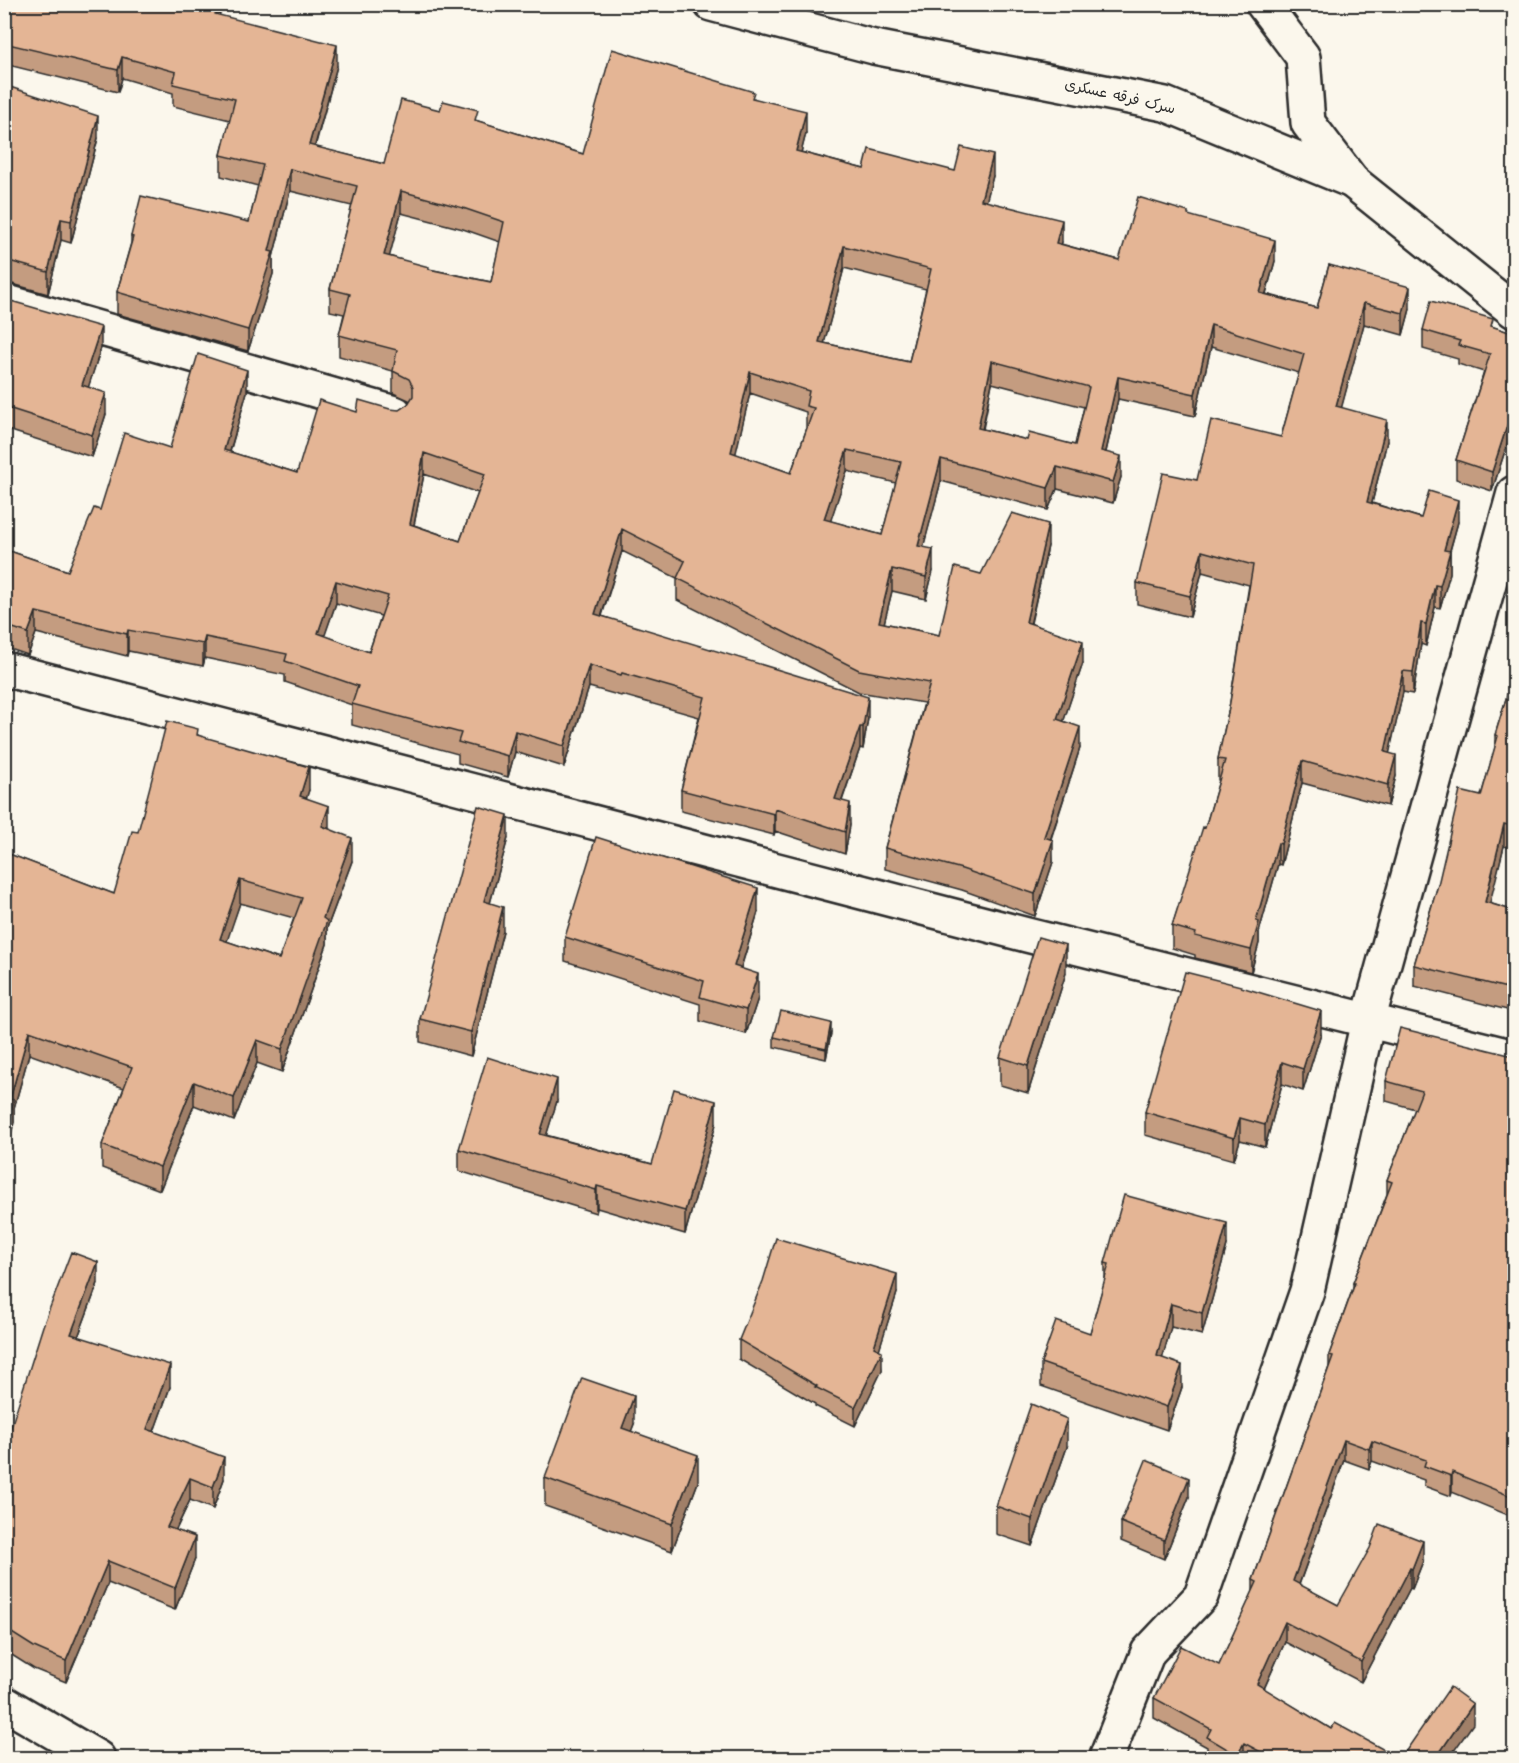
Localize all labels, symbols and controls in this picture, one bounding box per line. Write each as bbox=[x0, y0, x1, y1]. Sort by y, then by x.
street label: سرک فرقه عسکری bbox=[1062, 73, 1178, 121]

